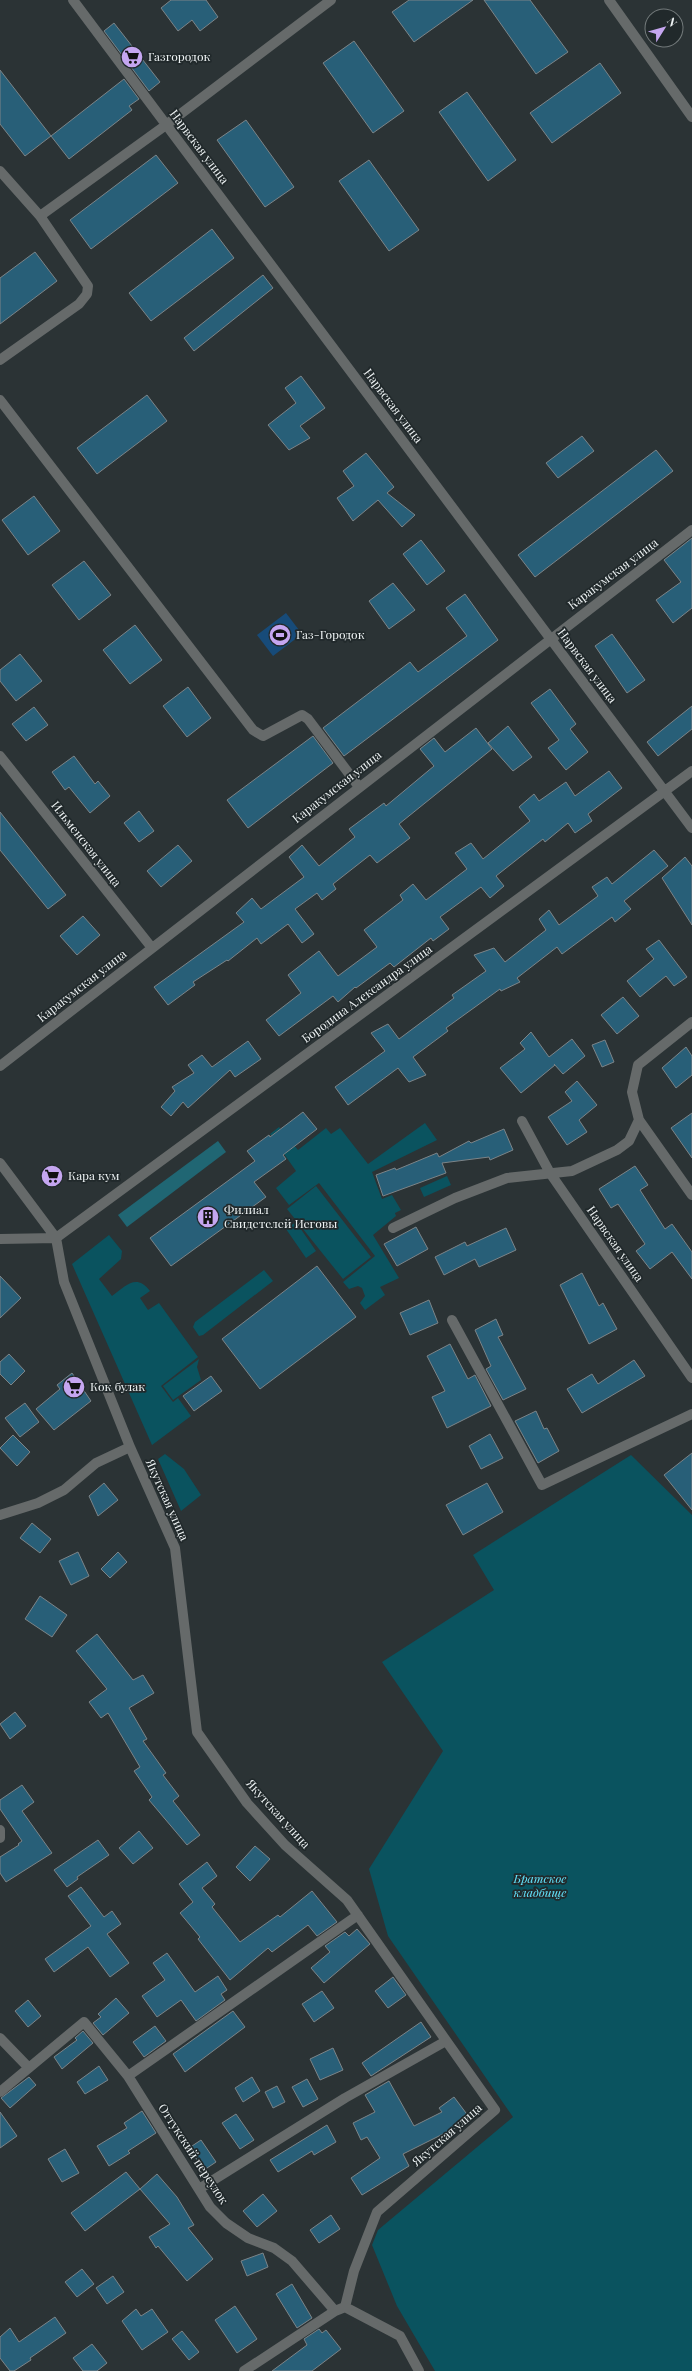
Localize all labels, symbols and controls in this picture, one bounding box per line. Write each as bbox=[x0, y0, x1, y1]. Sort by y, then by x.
north arrow bbox=[644, 8, 684, 48]
text: N bbox=[664, 14, 681, 29]
supermarket icon: Газгородок bbox=[119, 44, 145, 70]
place label: Газгородок bbox=[148, 48, 210, 64]
street label: Нарвская улица bbox=[167, 106, 233, 187]
street label: Нарвская улица bbox=[361, 365, 427, 446]
street label: Каракумская улица bbox=[564, 534, 661, 612]
sports icon: Газ-Городок bbox=[267, 622, 293, 648]
street label: Нарвская улица bbox=[555, 625, 621, 706]
place label: Газ-Городок bbox=[296, 626, 365, 642]
street label: Каракумская улица bbox=[289, 746, 384, 826]
street label: Ильменская улица bbox=[48, 797, 125, 890]
street label: Бородина Александра улица bbox=[298, 940, 435, 1046]
street label: Каракумская улица bbox=[34, 945, 129, 1025]
supermarket icon: Кара кум bbox=[39, 1163, 65, 1189]
place label: Кара кум bbox=[68, 1167, 120, 1183]
place label: Филиал Свидетелей Иеговы bbox=[224, 1201, 337, 1231]
street label: Нарвская улица bbox=[584, 1202, 648, 1284]
building icon: Филиал Свидетелей Иеговы bbox=[195, 1204, 221, 1230]
supermarket icon: Кок булак bbox=[61, 1374, 87, 1400]
place label: Кок булак bbox=[90, 1378, 145, 1394]
street label: Якутская улица bbox=[142, 1455, 193, 1543]
street label: Якутская улица bbox=[243, 1775, 314, 1851]
park label: Братское кладбище bbox=[513, 1870, 566, 1900]
street label: Якутская улица bbox=[407, 2099, 485, 2170]
street label: Оттукский переулок bbox=[155, 2100, 232, 2207]

